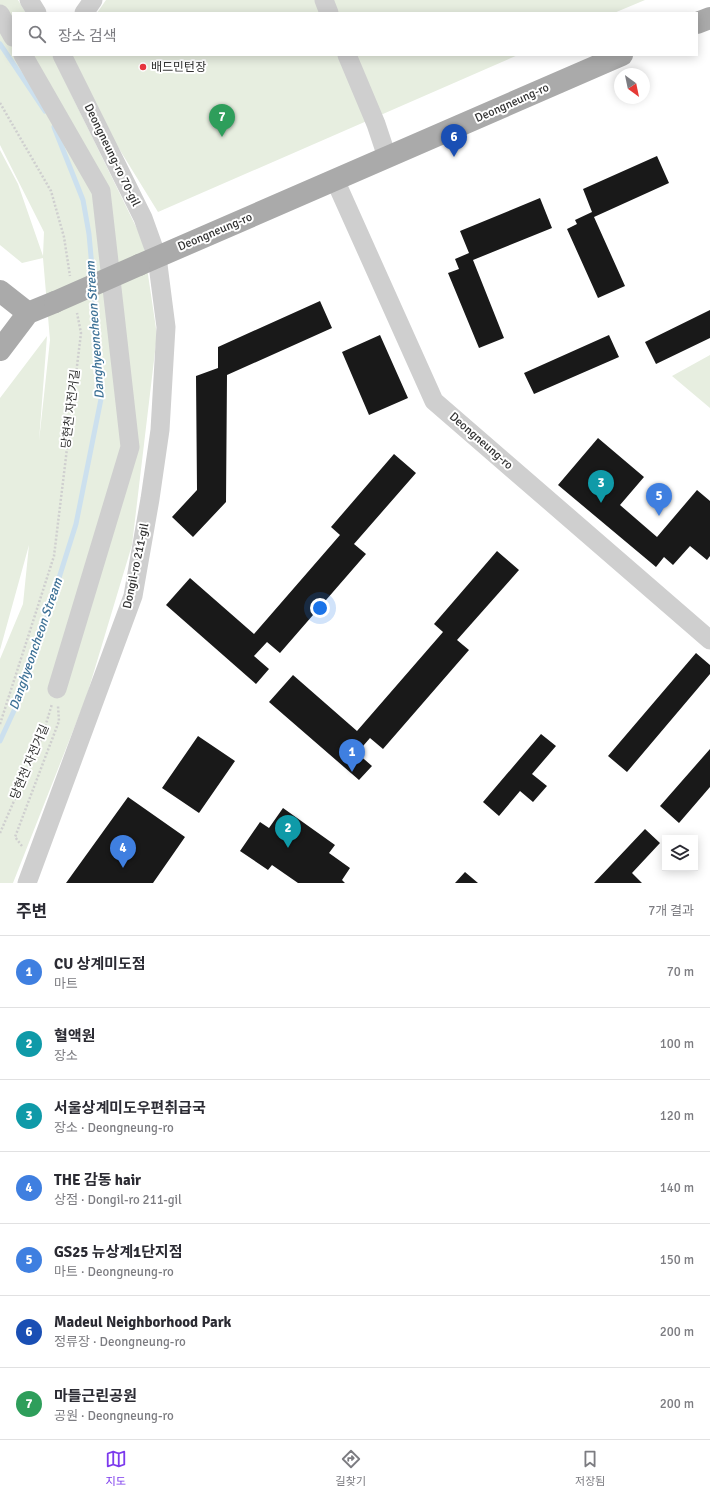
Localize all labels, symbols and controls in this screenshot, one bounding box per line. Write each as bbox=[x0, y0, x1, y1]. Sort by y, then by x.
search box bbox=[12, 12, 698, 56]
icon: search bbox=[26, 23, 48, 45]
text: 장소 검색 bbox=[58, 27, 117, 45]
place label: 배드민턴장 bbox=[151, 60, 206, 75]
marker: 배드민턴장 bbox=[138, 62, 148, 72]
north arrow bbox=[614, 68, 650, 104]
street label: Deongneung-ro bbox=[473, 80, 551, 126]
street label: Deongneung-ro 70-gil bbox=[81, 101, 144, 209]
pin: 7 bbox=[209, 104, 235, 137]
pin: 6 bbox=[441, 124, 467, 157]
street label: Deongneung-ro bbox=[175, 210, 255, 254]
water label: Danghyeoncheon Stream bbox=[82, 260, 108, 399]
street label: 당현천 자전거길 bbox=[59, 368, 83, 450]
street label: Deongneung-ro bbox=[446, 409, 516, 473]
pin: 3 bbox=[588, 470, 614, 503]
pin: 5 bbox=[646, 483, 672, 516]
street label: Dongil-ro 211-gil bbox=[120, 521, 152, 610]
water label: Danghyeoncheon Stream bbox=[6, 575, 66, 712]
your location bbox=[310, 598, 330, 618]
street label: 당현천 자전거길 bbox=[7, 722, 53, 802]
pin: 1 bbox=[339, 739, 365, 772]
pin: 2 bbox=[275, 815, 301, 848]
pin: 4 bbox=[110, 835, 136, 868]
map controls bbox=[662, 835, 698, 871]
button: layers bbox=[662, 835, 698, 871]
text: 주변 bbox=[16, 901, 47, 922]
text: 7개 결과 bbox=[648, 903, 694, 919]
text: CU 상계미도점 bbox=[54, 955, 146, 973]
text: 1 bbox=[25, 964, 33, 980]
text: 70 m bbox=[667, 964, 694, 980]
text: 마트 bbox=[54, 976, 78, 992]
text: 혈액원 bbox=[54, 1027, 95, 1045]
text: 2 bbox=[25, 1036, 33, 1052]
text: 100 m bbox=[660, 1036, 694, 1052]
text: 장소 bbox=[54, 1048, 78, 1064]
text: 서울상계미도우편취급국 bbox=[54, 1099, 206, 1117]
text: 3 bbox=[25, 1108, 33, 1124]
text: 120 m bbox=[660, 1108, 694, 1124]
text: 장소 · Deongneung-ro bbox=[54, 1120, 174, 1136]
text: THE 감동 hair bbox=[54, 1171, 141, 1189]
text: 4 bbox=[25, 1180, 33, 1196]
text: 140 m bbox=[660, 1180, 694, 1196]
text: 상점 · Dongil-ro 211-gil bbox=[54, 1192, 182, 1208]
text: GS25 뉴상계1단지점 bbox=[54, 1243, 183, 1261]
text: 5 bbox=[25, 1252, 33, 1268]
text: 150 m bbox=[660, 1252, 694, 1268]
text: 마트 · Deongneung-ro bbox=[54, 1264, 174, 1280]
text: Madeul Neighborhood Park bbox=[54, 1313, 231, 1331]
text: 6 bbox=[25, 1324, 33, 1340]
text: 200 m bbox=[660, 1324, 694, 1340]
text: 정류장 · Deongneung-ro bbox=[54, 1334, 186, 1350]
text: 마들근린공원 bbox=[54, 1387, 137, 1405]
text: 7 bbox=[25, 1396, 33, 1412]
text: 200 m bbox=[660, 1396, 694, 1412]
text: 공원 · Deongneung-ro bbox=[54, 1408, 174, 1424]
tab: 지도 bbox=[105, 1448, 127, 1488]
tab: 길찾기 bbox=[336, 1448, 366, 1488]
tab: 저장됨 bbox=[575, 1448, 605, 1488]

